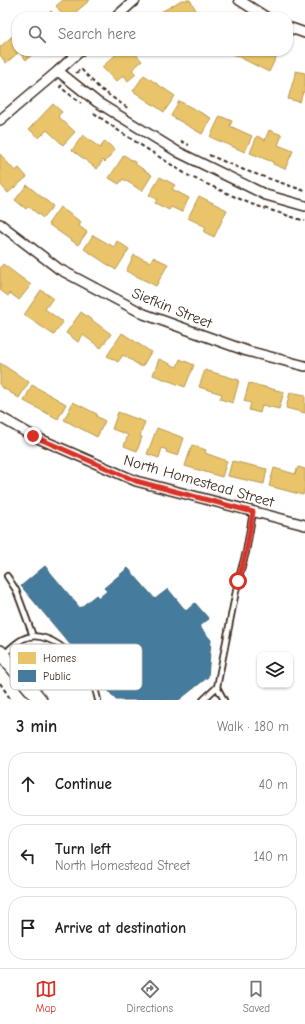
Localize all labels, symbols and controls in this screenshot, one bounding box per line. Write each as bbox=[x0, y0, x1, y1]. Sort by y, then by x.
search box bbox=[12, 12, 293, 56]
icon: search bbox=[26, 23, 48, 45]
text: Search here bbox=[58, 25, 136, 43]
street label: Siefkin Street bbox=[129, 284, 215, 333]
route end bbox=[24, 427, 42, 445]
street label: North Homestead Street bbox=[122, 451, 277, 511]
route start bbox=[229, 572, 247, 590]
legend bbox=[10, 644, 142, 690]
text: Homes bbox=[43, 652, 76, 665]
map controls bbox=[257, 652, 293, 688]
button: layers bbox=[257, 652, 293, 688]
text: Public bbox=[43, 670, 72, 683]
text: 3 min bbox=[16, 717, 57, 736]
text: Walk · 180 m bbox=[217, 719, 289, 734]
icon: ahead bbox=[17, 773, 39, 795]
text: Continue bbox=[55, 775, 112, 793]
text: 40 m bbox=[259, 777, 288, 792]
text: Turn left bbox=[55, 840, 111, 858]
icon: left bbox=[17, 845, 39, 867]
text: 140 m bbox=[254, 849, 288, 864]
text: North Homestead Street bbox=[55, 858, 190, 873]
icon: arrive bbox=[17, 917, 39, 939]
text: Arrive at destination bbox=[55, 919, 186, 937]
tab: Map bbox=[35, 978, 57, 1015]
tab: Directions bbox=[127, 978, 173, 1015]
tab: Saved bbox=[243, 978, 270, 1015]

